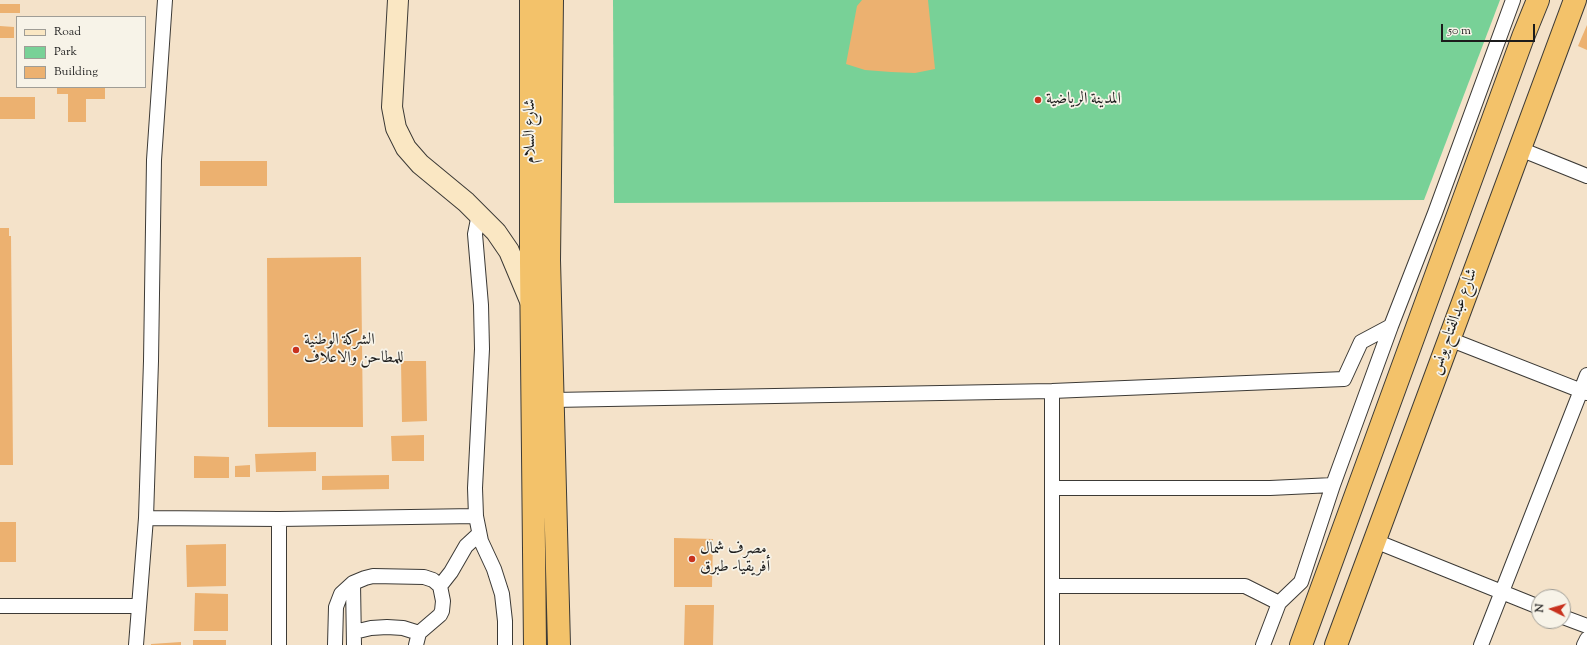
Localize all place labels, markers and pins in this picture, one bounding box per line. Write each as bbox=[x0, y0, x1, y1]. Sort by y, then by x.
place label: المدينة الرياضية bbox=[1046, 90, 1121, 110]
marker: المدينة الرياضية bbox=[1033, 95, 1043, 105]
place label: الشركة الوطنية للمطاحن والاعلاف bbox=[304, 331, 404, 369]
marker: الشركة الوطنية للمطاحن والاعلاف bbox=[291, 345, 301, 355]
place label: مصرف شمال أفريقيا- طبرق bbox=[700, 540, 770, 578]
marker: مصرف شمال أفريقيا- طبرق bbox=[687, 554, 697, 564]

